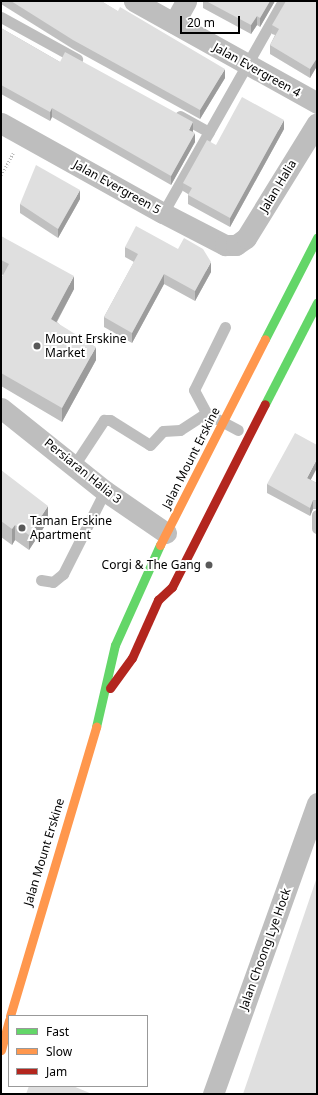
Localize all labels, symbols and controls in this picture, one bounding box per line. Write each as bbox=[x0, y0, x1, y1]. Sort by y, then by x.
scale bar bbox=[182, 8, 242, 34]
text: 20 m bbox=[187, 14, 215, 31]
street label: Jalan Evergreen 4 bbox=[211, 40, 303, 100]
street label: Jalan Evergreen 5 bbox=[71, 157, 163, 217]
street label: Jalan Halia bbox=[257, 157, 299, 215]
place label: Mount Erskine Market bbox=[45, 332, 126, 360]
marker: Mount Erskine Market bbox=[32, 341, 42, 351]
street label: Jalan Mount Erskine bbox=[159, 405, 223, 511]
street label: Persiaran Halia 3 bbox=[42, 435, 124, 507]
place label: Taman Erskine Apartment bbox=[30, 514, 112, 542]
marker: Taman Erskine Apartment bbox=[17, 523, 27, 533]
place label: Corgi & The Gang bbox=[102, 558, 201, 572]
marker: Corgi & The Gang bbox=[204, 560, 214, 570]
street label: Jalan Mount Erskine bbox=[21, 796, 67, 908]
street label: Jalan Choong Lye Hock bbox=[236, 886, 294, 1012]
legend bbox=[8, 1015, 148, 1087]
text: Fast bbox=[46, 1023, 69, 1040]
text: Slow bbox=[46, 1043, 72, 1060]
text: Jam bbox=[46, 1063, 67, 1080]

